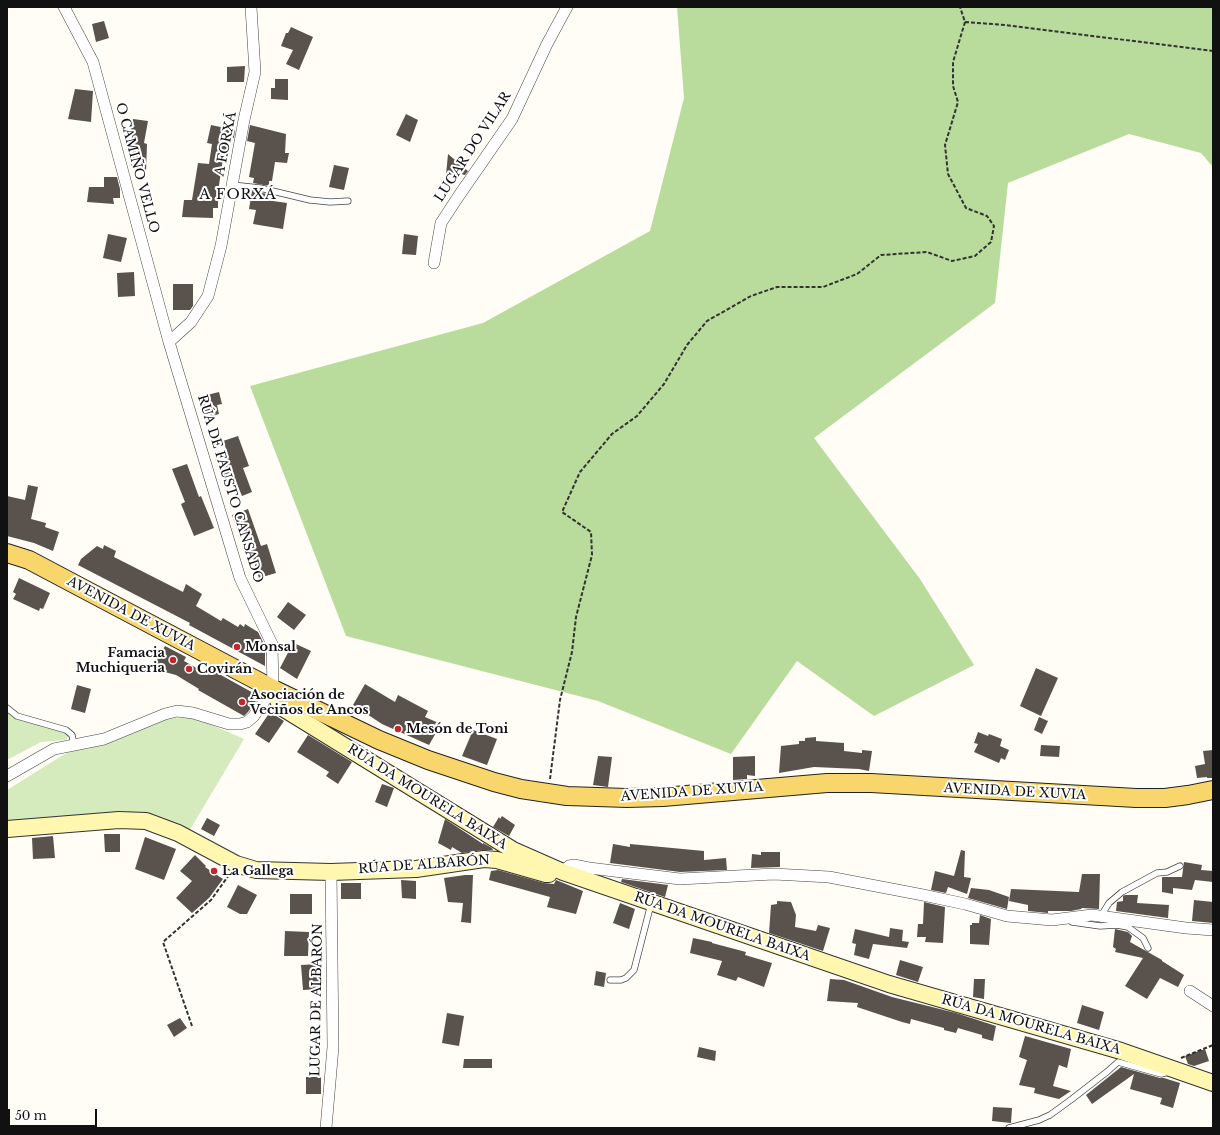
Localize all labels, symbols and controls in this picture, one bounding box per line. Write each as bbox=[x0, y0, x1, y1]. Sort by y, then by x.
street label: LUGAR DO VILAR bbox=[432, 89, 514, 205]
street label: O CAMIÑO VELLO bbox=[112, 101, 162, 235]
street label: A FORXÁ bbox=[212, 110, 240, 178]
district label: A FORXÁ bbox=[199, 187, 277, 203]
street label: RÚA DE FAUSTO CANSADO bbox=[194, 393, 266, 585]
street label: AVENIDA DE XUVIA bbox=[64, 574, 198, 654]
place label: Monsal bbox=[245, 639, 296, 655]
marker: Monsal bbox=[232, 642, 242, 652]
place label: Famacia Muchiqueria bbox=[76, 645, 165, 676]
marker: Famacia Muchiqueria bbox=[168, 655, 178, 665]
place label: Covirán bbox=[197, 661, 252, 677]
marker: Covirán bbox=[184, 664, 194, 674]
place label: Asociación de Veciños de Ancos bbox=[250, 687, 369, 718]
marker: Asociación de Veciños de Ancos bbox=[237, 697, 247, 707]
place label: Mesón de Toni bbox=[406, 721, 508, 737]
marker: Mesón de Toni bbox=[393, 724, 403, 734]
street label: RÚA DA MOURELA BAIXA bbox=[344, 741, 510, 853]
street label: AVENIDA DE XUVIA bbox=[620, 779, 764, 805]
street label: AVENIDA DE XUVIA bbox=[943, 780, 1087, 804]
street label: RÚA DE ALBARÓN bbox=[358, 853, 490, 877]
place label: La Gallega bbox=[222, 863, 294, 879]
marker: La Gallega bbox=[209, 866, 219, 876]
street label: RÚA DA MOURELA BAIXA bbox=[632, 889, 812, 965]
street label: LUGAR DE ALBARÓN bbox=[308, 923, 326, 1077]
street label: RÚA DA MOURELA BAIXA bbox=[940, 992, 1122, 1058]
scale bar bbox=[10, 1101, 99, 1127]
text: 50 m bbox=[15, 1108, 47, 1123]

